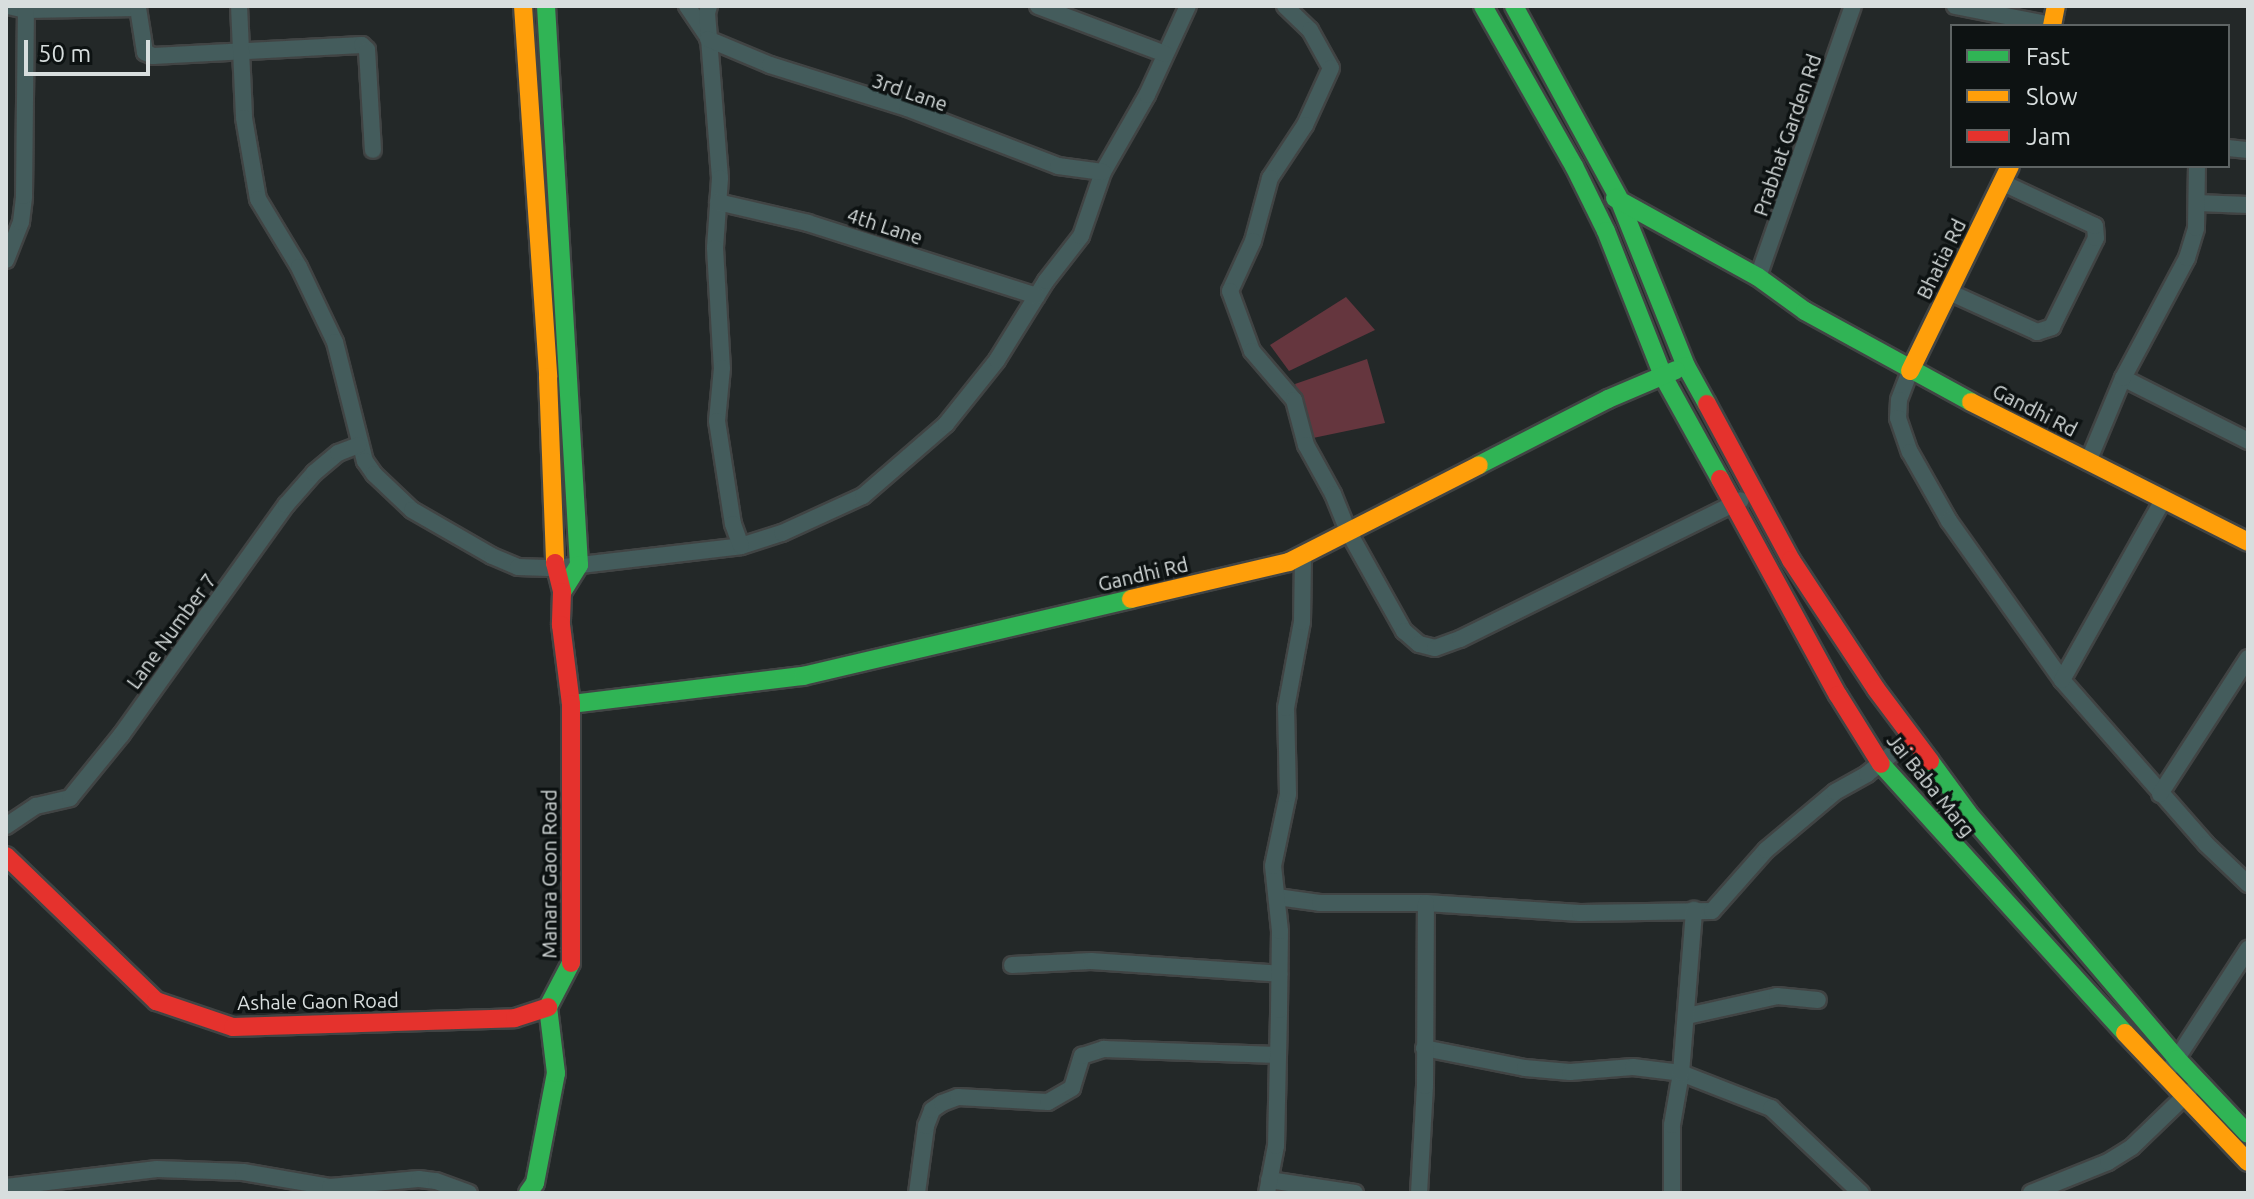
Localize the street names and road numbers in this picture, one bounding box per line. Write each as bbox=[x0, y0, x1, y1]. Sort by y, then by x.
street label: Prabhat Garden Rd bbox=[1748, 51, 1826, 219]
street label: 3rd Lane bbox=[869, 68, 951, 116]
street label: 4th Lane bbox=[844, 203, 926, 249]
street label: Bhatia Rd bbox=[1911, 215, 1971, 303]
street label: Gandhi Rd bbox=[1989, 379, 2081, 441]
street label: Gandhi Rd bbox=[1096, 552, 1190, 596]
street label: Lane Number 7 bbox=[121, 569, 221, 693]
street label: Jai Baba Marg bbox=[1882, 729, 1980, 841]
street label: Manara Gaon Road bbox=[537, 789, 561, 959]
street label: Ashale Gaon Road bbox=[237, 988, 399, 1014]

